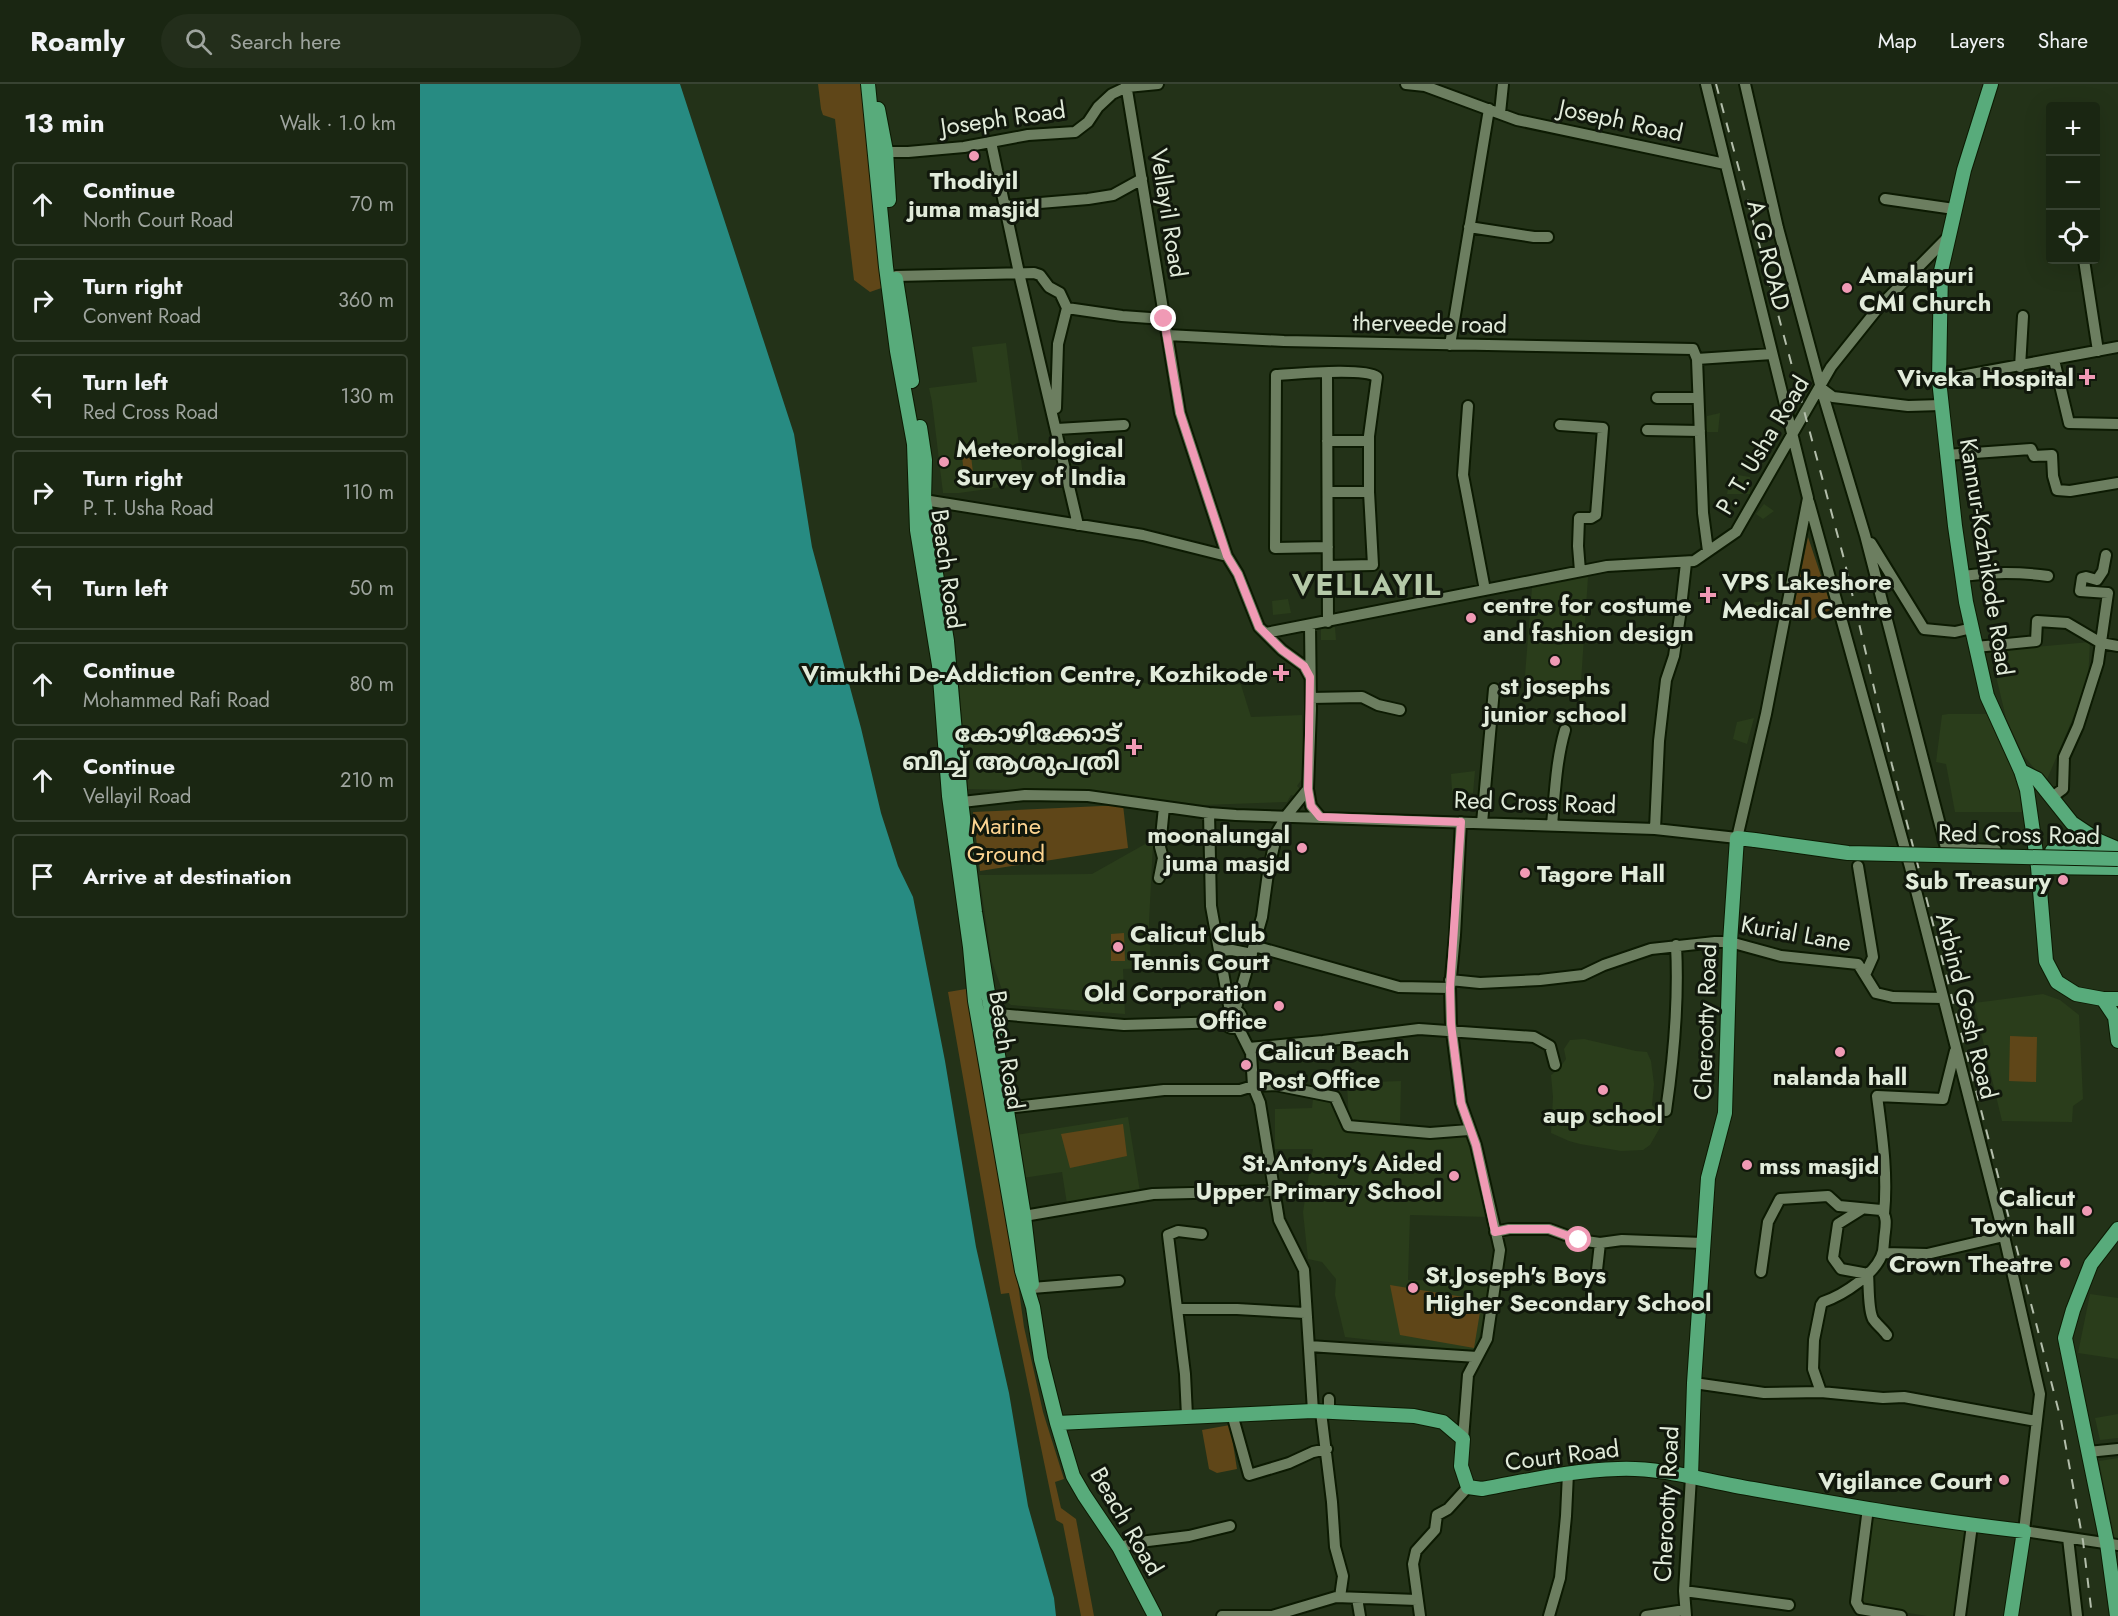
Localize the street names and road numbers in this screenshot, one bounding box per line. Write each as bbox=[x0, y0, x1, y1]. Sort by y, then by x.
street label: Joseph Road bbox=[1553, 89, 1686, 150]
street label: Joseph Road bbox=[935, 92, 1068, 145]
street label: Vellayil Road bbox=[1142, 146, 1196, 280]
street label: A G ROAD bbox=[1738, 196, 1800, 314]
street label: therveede road bbox=[1353, 304, 1507, 342]
street label: P. T. Usha Road bbox=[1707, 369, 1817, 521]
street label: Kannur-Kozhikode Road bbox=[1951, 436, 2023, 678]
street label: Beach Road bbox=[922, 507, 974, 631]
street label: Red Cross Road bbox=[1453, 782, 1617, 822]
street label: Red Cross Road bbox=[1937, 815, 2101, 853]
street label: Kurial Lane bbox=[1738, 906, 1854, 960]
street label: Arbind Gosh Road bbox=[1927, 909, 2007, 1103]
street label: Cherootty Road bbox=[1685, 943, 1725, 1101]
street label: Beach Road bbox=[980, 988, 1034, 1112]
street label: Cherootty Road bbox=[1644, 1425, 1688, 1583]
street label: Court Road bbox=[1503, 1431, 1621, 1479]
street label: Beach Road bbox=[1082, 1460, 1172, 1582]

